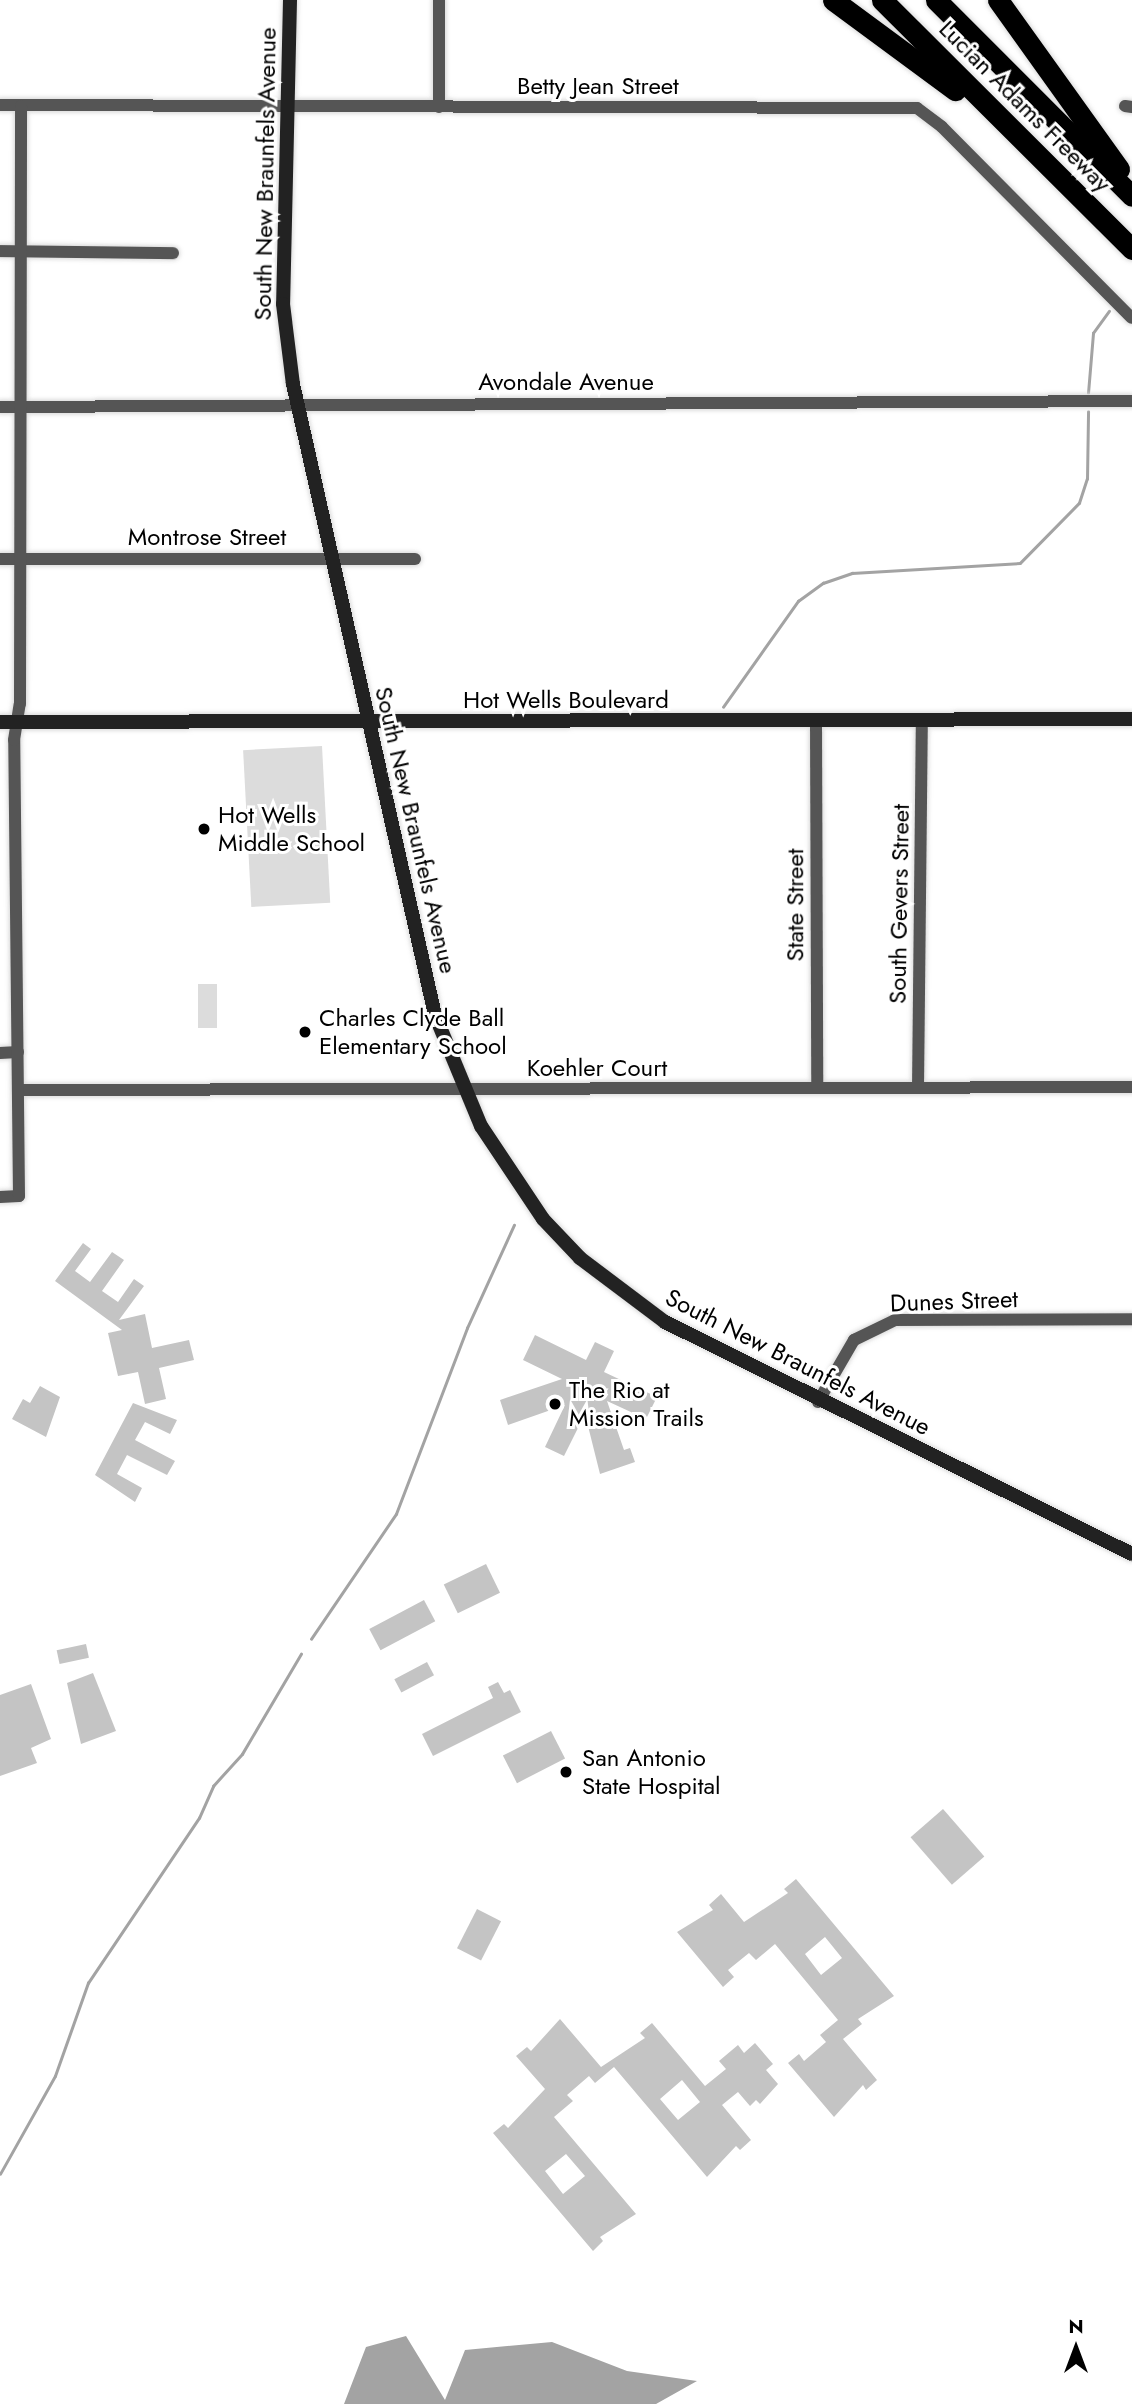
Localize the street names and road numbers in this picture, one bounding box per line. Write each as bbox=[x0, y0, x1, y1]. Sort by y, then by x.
street label: Lucian Adams Freeway bbox=[933, 14, 1117, 198]
street label: South New Braunfels Avenue bbox=[248, 27, 282, 321]
street label: Betty Jean Street bbox=[517, 72, 679, 100]
street label: Avondale Avenue bbox=[478, 368, 654, 396]
street label: Montrose Street bbox=[128, 523, 286, 551]
street label: South New Braunfels Avenue bbox=[369, 684, 463, 976]
street label: Hot Wells Boulevard bbox=[463, 686, 669, 714]
street label: South Gevers Street bbox=[883, 804, 915, 1004]
street label: State Street bbox=[781, 848, 809, 962]
street label: Koehler Court bbox=[527, 1054, 667, 1082]
street label: South New Braunfels Avenue bbox=[661, 1283, 935, 1441]
street label: Dunes Street bbox=[890, 1284, 1018, 1318]

